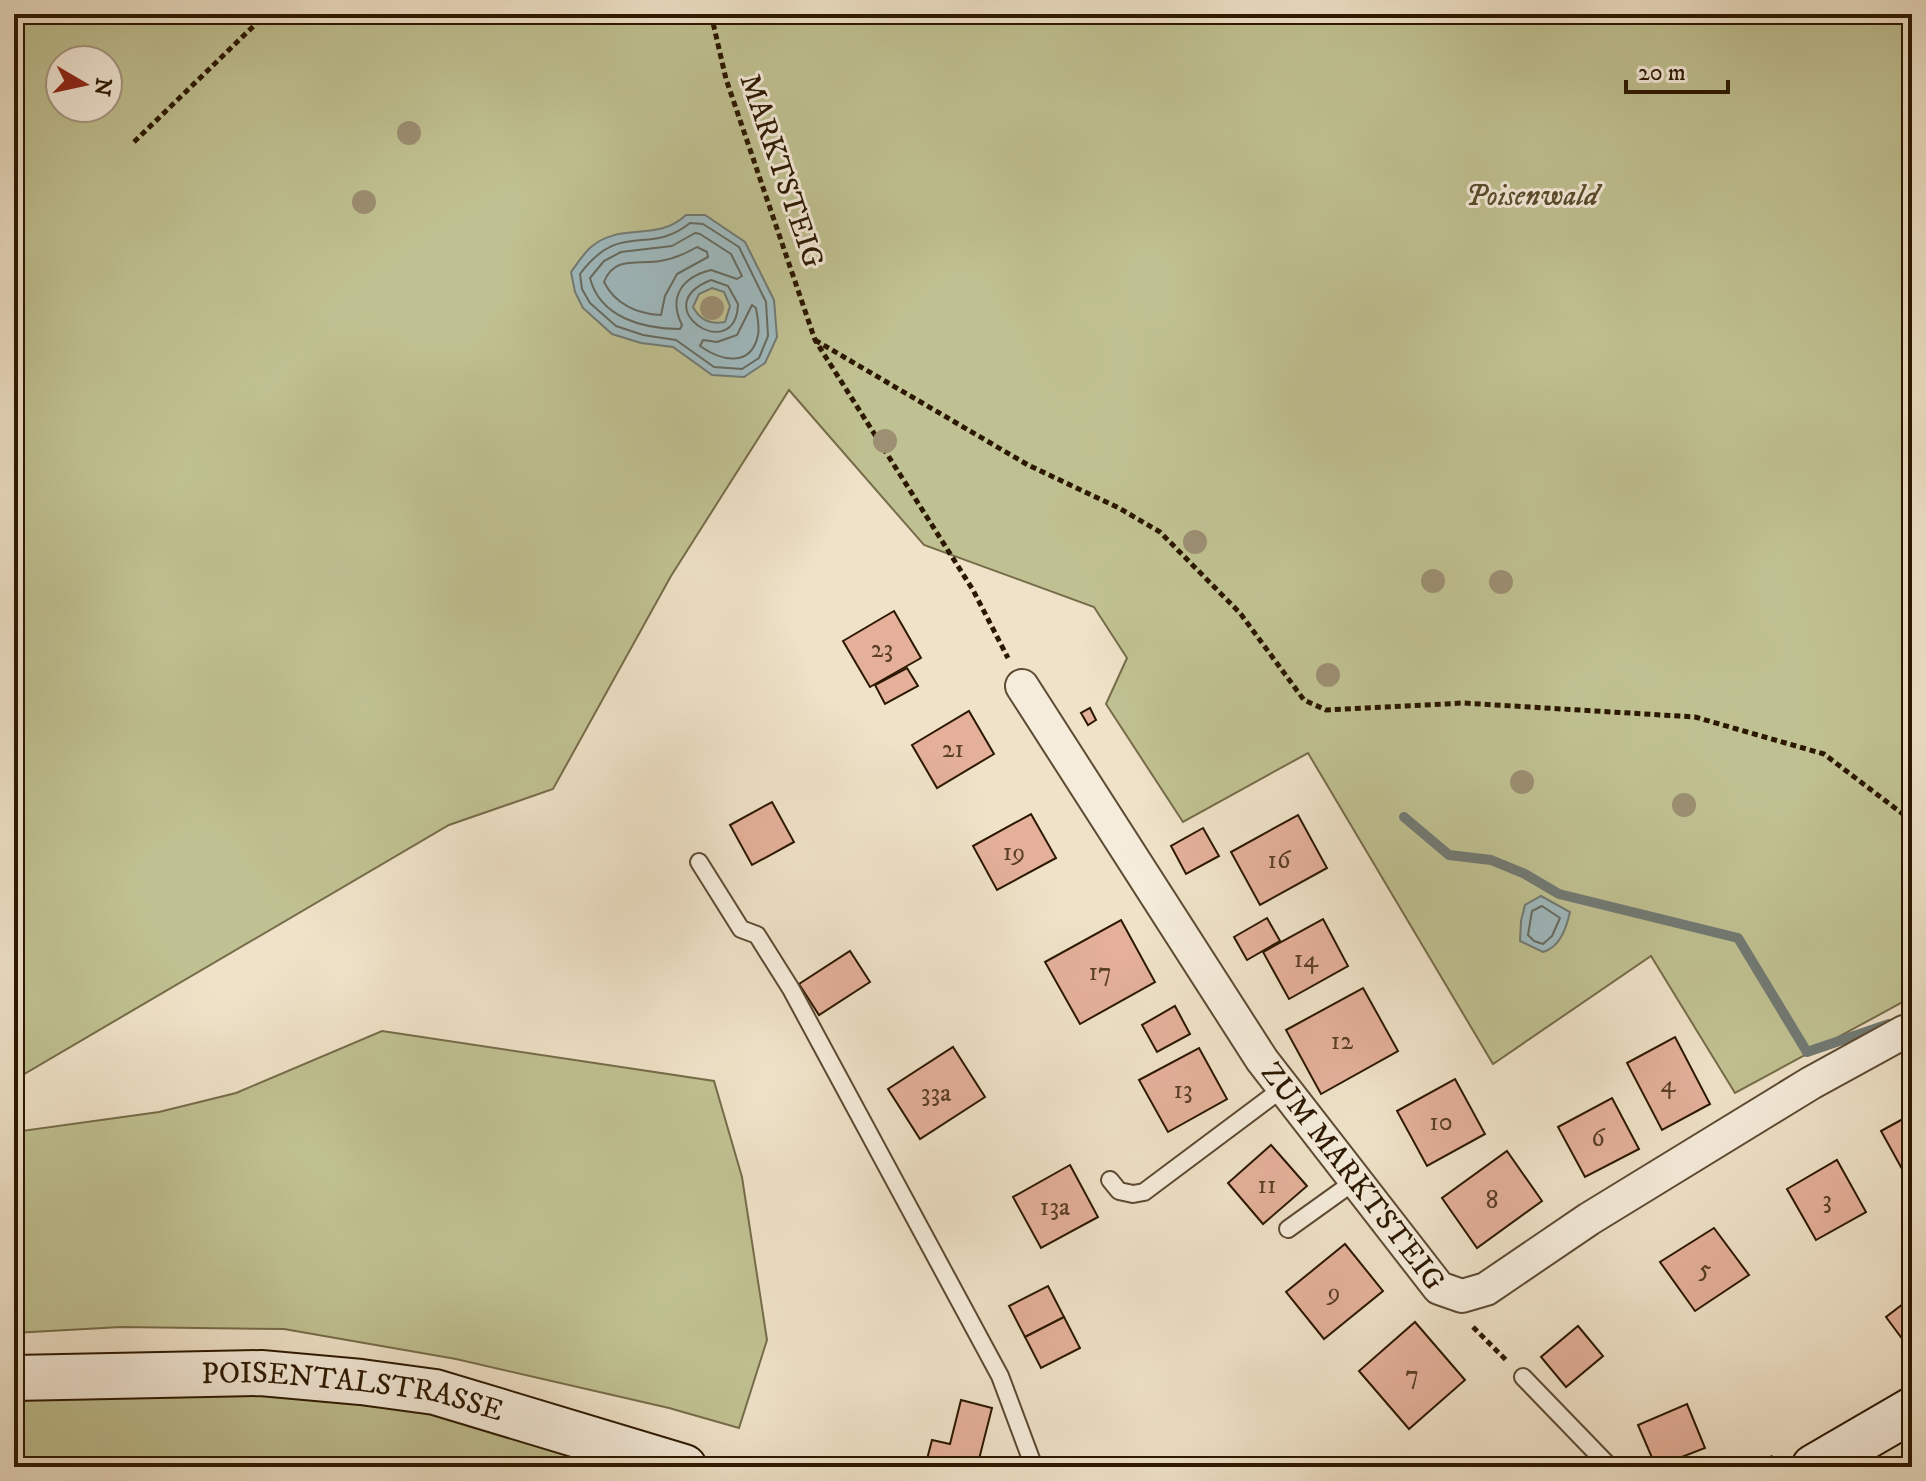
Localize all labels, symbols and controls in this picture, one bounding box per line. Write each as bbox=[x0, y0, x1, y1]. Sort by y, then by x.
north arrow bbox=[44, 44, 124, 124]
scale bar bbox=[1626, 44, 1728, 94]
text: 20 m bbox=[1638, 58, 1686, 88]
street label: MARKTSTEIG bbox=[731, 69, 831, 273]
text: N bbox=[88, 76, 117, 98]
park label: Poisenwald bbox=[1465, 178, 1603, 215]
house number: 23 bbox=[871, 633, 893, 666]
house number: 21 bbox=[942, 733, 964, 766]
house number: 19 bbox=[1003, 836, 1025, 869]
house number: 16 bbox=[1268, 844, 1292, 877]
house number: 14 bbox=[1294, 943, 1319, 976]
house number: 17 bbox=[1088, 956, 1112, 989]
house number: 12 bbox=[1331, 1025, 1353, 1058]
street label: ZUM MARKTSTEIG bbox=[1252, 1055, 1453, 1298]
house number: 4 bbox=[1661, 1068, 1677, 1101]
house number: 13 bbox=[1173, 1074, 1193, 1107]
house number: 33a bbox=[921, 1077, 951, 1110]
house number: 10 bbox=[1429, 1106, 1453, 1139]
house number: 6 bbox=[1591, 1122, 1606, 1155]
house number: 11 bbox=[1257, 1169, 1277, 1202]
house number: 8 bbox=[1485, 1184, 1499, 1217]
house number: 3 bbox=[1822, 1184, 1832, 1217]
house number: 13a bbox=[1040, 1191, 1070, 1224]
house number: 5 bbox=[1699, 1253, 1712, 1286]
house number: 9 bbox=[1326, 1276, 1340, 1309]
street label: POISENTALSTRASSE bbox=[201, 1354, 508, 1430]
house number: 7 bbox=[1405, 1359, 1419, 1392]

